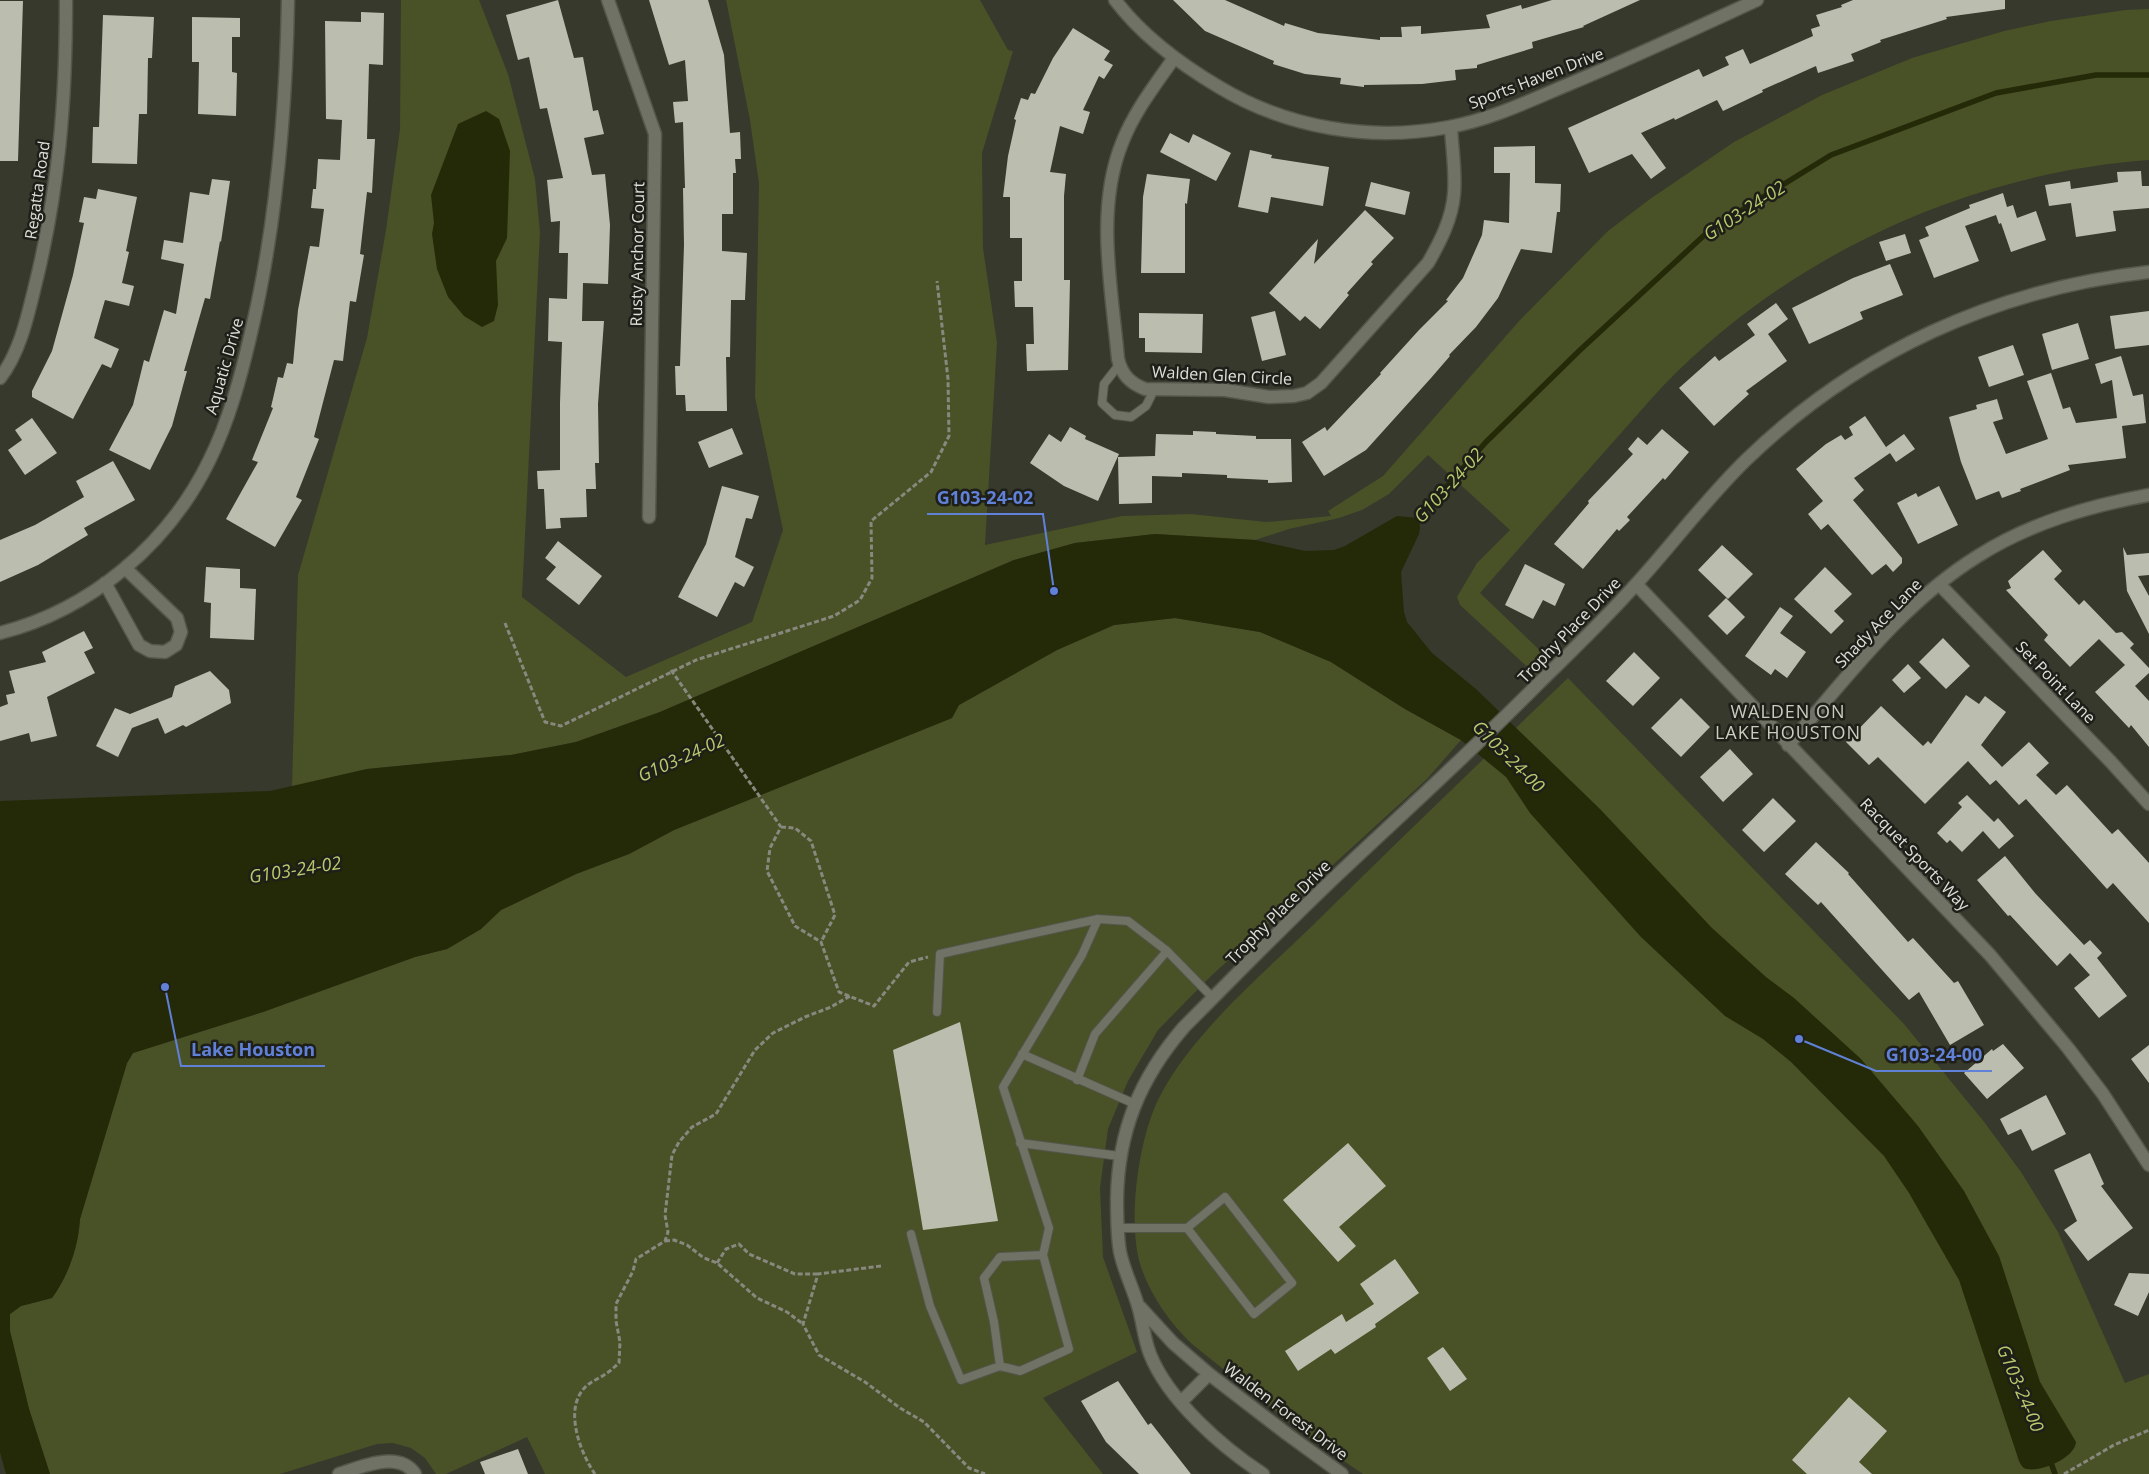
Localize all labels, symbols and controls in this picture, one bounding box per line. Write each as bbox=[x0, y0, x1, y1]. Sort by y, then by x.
street label: Sports Haven Drive bbox=[1465, 42, 1607, 114]
street label: Regatta Road bbox=[19, 139, 55, 241]
water label: G103-24-02 bbox=[1699, 175, 1790, 245]
street label: Rusty Anchor Court bbox=[625, 181, 649, 327]
street label: Aquatic Drive bbox=[200, 315, 248, 417]
street label: Walden Glen Circle bbox=[1151, 360, 1293, 390]
water label: G103-24-02 bbox=[1408, 442, 1488, 528]
callout: G103-24-02 bbox=[927, 481, 1043, 514]
text: G103-24-02 bbox=[937, 485, 1033, 509]
street label: Trophy Place Drive bbox=[1513, 572, 1625, 688]
street label: Shady Ace Lane bbox=[1830, 573, 1926, 673]
street label: Set Point Lane bbox=[2011, 636, 2101, 728]
district label: WALDEN ON LAKE HOUSTON bbox=[1715, 699, 1861, 744]
water label: G103-24-00 bbox=[1468, 715, 1550, 797]
water label: G103-24-02 bbox=[634, 727, 728, 787]
street label: Racquet Sports Way bbox=[1855, 793, 1975, 916]
water label: G103-24-02 bbox=[247, 850, 343, 888]
street label: Trophy Place Drive bbox=[1221, 855, 1335, 969]
callout: Lake Houston bbox=[181, 1033, 325, 1066]
text: Lake Houston bbox=[191, 1037, 315, 1061]
callout: G103-24-00 bbox=[1876, 1038, 1992, 1071]
text: G103-24-00 bbox=[1886, 1042, 1982, 1066]
water label: G103-24-00 bbox=[1992, 1341, 2050, 1436]
street label: Walden Forest Drive bbox=[1219, 1357, 1353, 1465]

